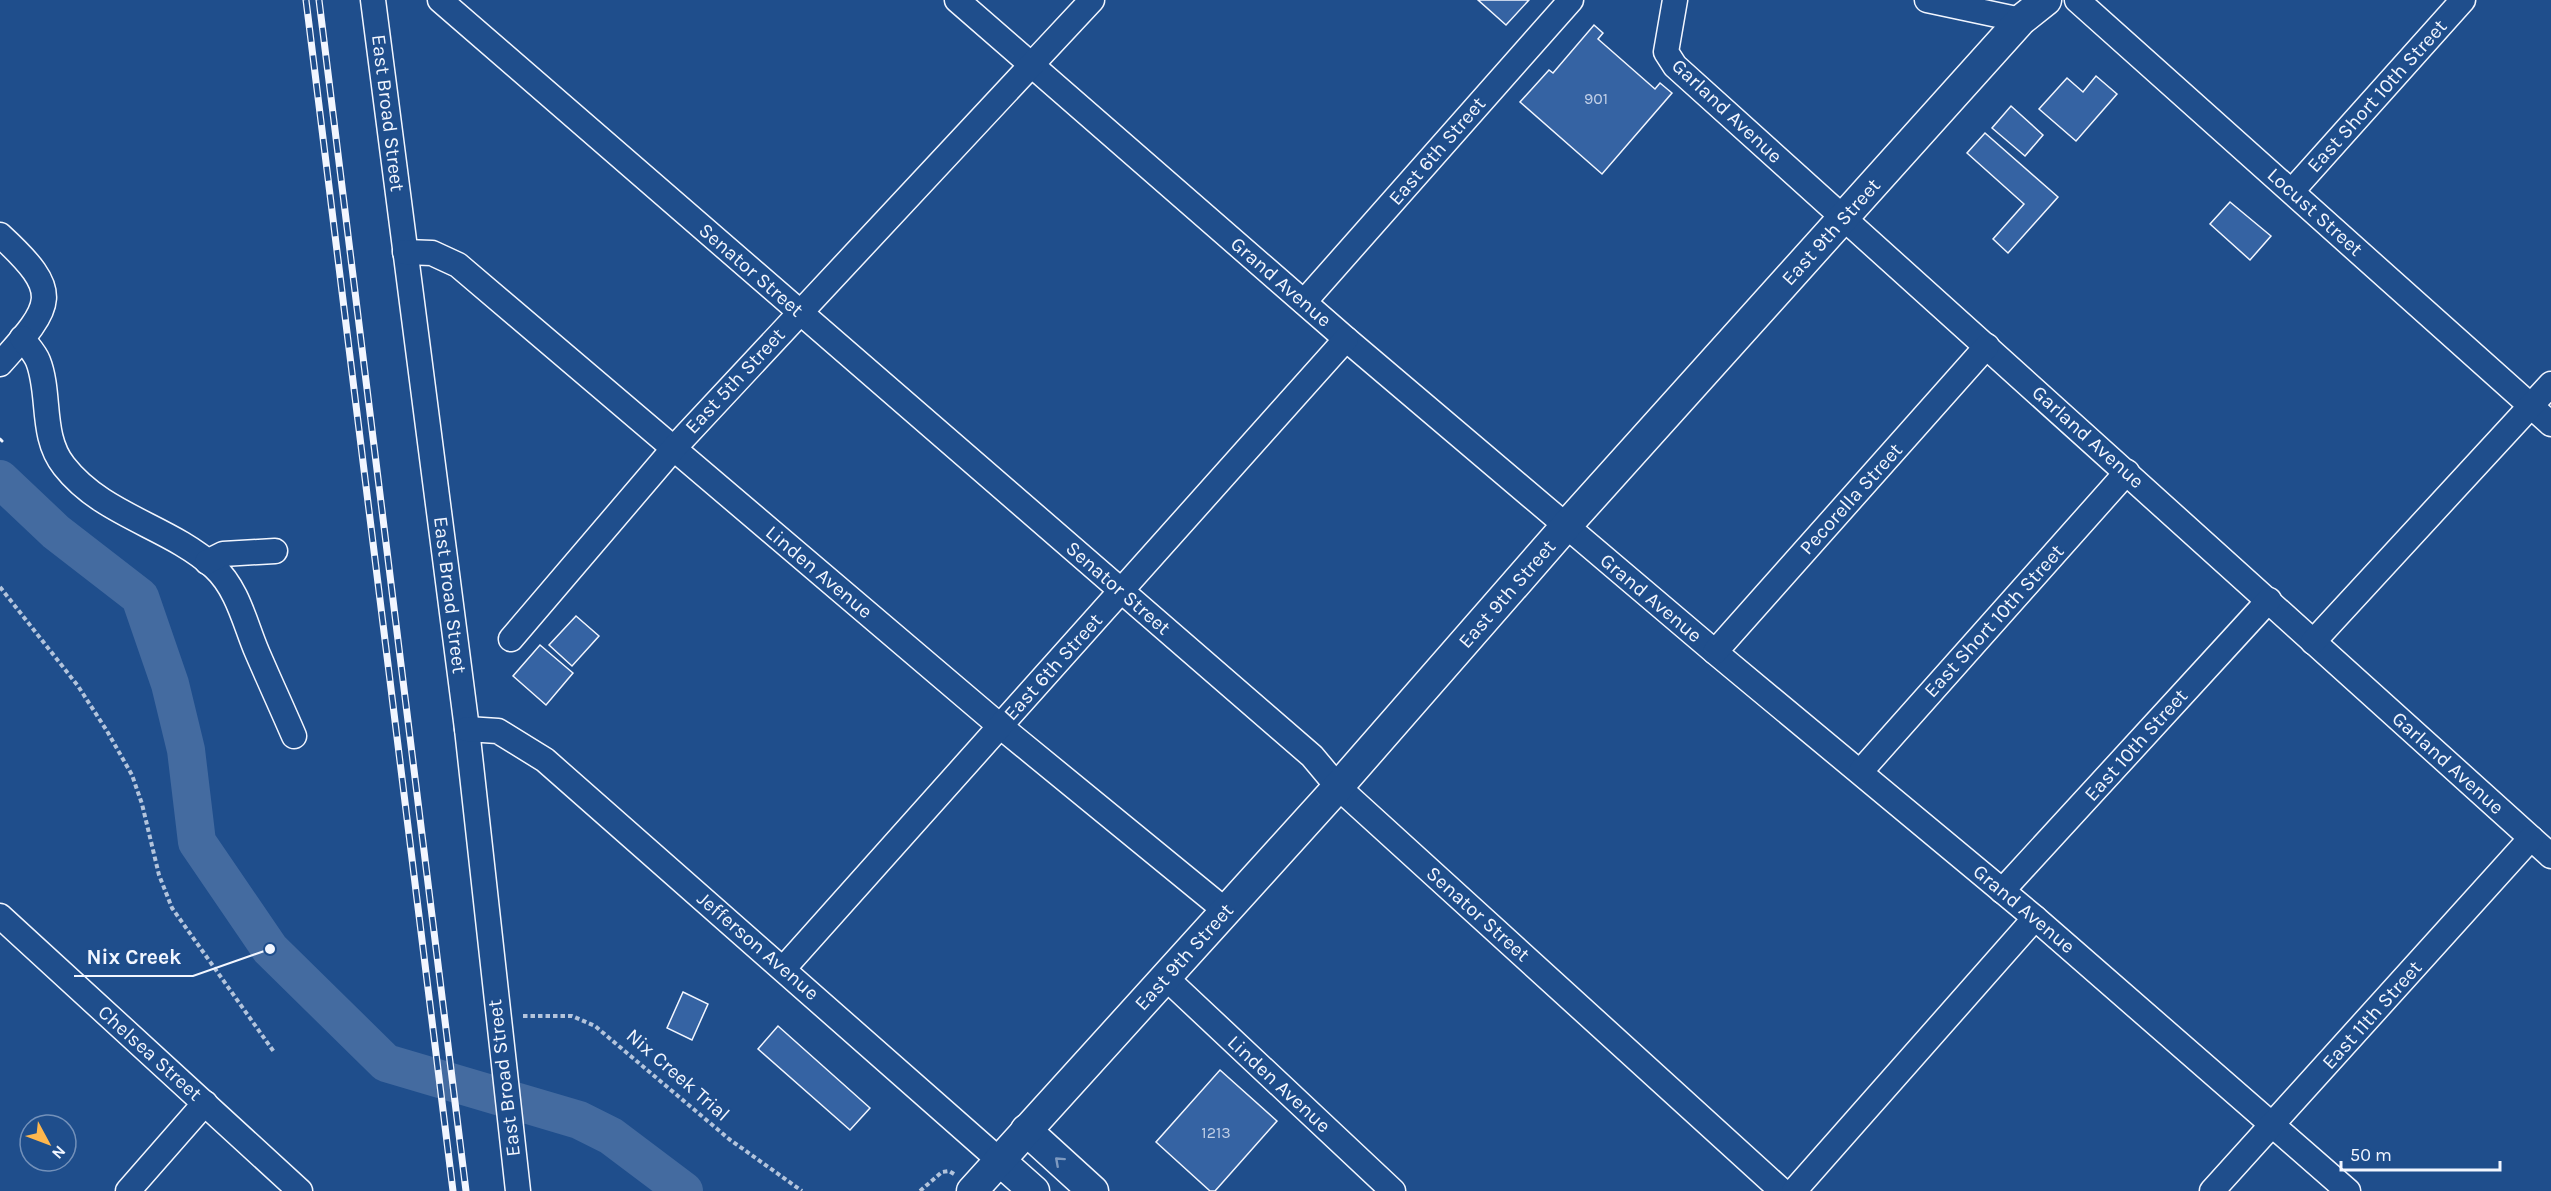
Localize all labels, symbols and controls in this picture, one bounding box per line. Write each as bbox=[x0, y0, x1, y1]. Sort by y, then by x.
street label: East Short 10th Street bbox=[2302, 15, 2452, 177]
street label: East Broad Street bbox=[367, 33, 409, 193]
street label: Garland Avenue bbox=[1667, 54, 1787, 168]
house number: 901 bbox=[1584, 89, 1608, 108]
street label: East 6th Street bbox=[1384, 92, 1491, 210]
street label: Locust Street bbox=[2263, 163, 2368, 261]
street label: East 9th Street bbox=[1777, 173, 1885, 290]
street label: Senator Street bbox=[694, 218, 808, 322]
street label: Grand Avenue bbox=[1226, 232, 1336, 332]
street label: East 5th Street bbox=[680, 323, 790, 438]
street label: Garland Avenue bbox=[2027, 381, 2149, 493]
street label: Pecorella Street bbox=[1795, 438, 1907, 559]
street label: East Broad Street bbox=[429, 515, 471, 675]
street label: Linden Avenue bbox=[761, 521, 877, 623]
street label: East 9th Street bbox=[1454, 535, 1561, 653]
street label: Senator Street bbox=[1061, 536, 1175, 640]
street label: East Short 10th Street bbox=[1919, 540, 2069, 702]
street label: Grand Avenue bbox=[1595, 549, 1707, 647]
street label: East 6th Street bbox=[999, 609, 1107, 725]
street label: East 10th Street bbox=[2080, 684, 2193, 806]
street label: Garland Avenue bbox=[2387, 707, 2509, 819]
street label: Grand Avenue bbox=[1968, 860, 2080, 958]
street label: Senator Street bbox=[1422, 862, 1535, 967]
street label: Jefferson Avenue bbox=[692, 887, 824, 1005]
street label: East 9th Street bbox=[1130, 898, 1238, 1015]
callout: Nix Creek bbox=[74, 937, 193, 976]
text: Nix Creek bbox=[86, 945, 182, 969]
street label: East 11th Street bbox=[2317, 956, 2427, 1074]
street label: East Broad Street bbox=[483, 998, 525, 1158]
street label: Chelsea Street bbox=[93, 1000, 207, 1106]
street label: Nix Creek Trial bbox=[622, 1024, 734, 1126]
street label: Linden Avenue bbox=[1223, 1031, 1335, 1137]
north arrow bbox=[18, 1113, 78, 1173]
house number: 1213 bbox=[1201, 1123, 1231, 1142]
scale bar bbox=[2341, 1134, 2500, 1172]
text: N bbox=[48, 1142, 70, 1163]
text: 50 m bbox=[2350, 1144, 2392, 1166]
one-way arrow bbox=[1056, 1157, 1066, 1168]

